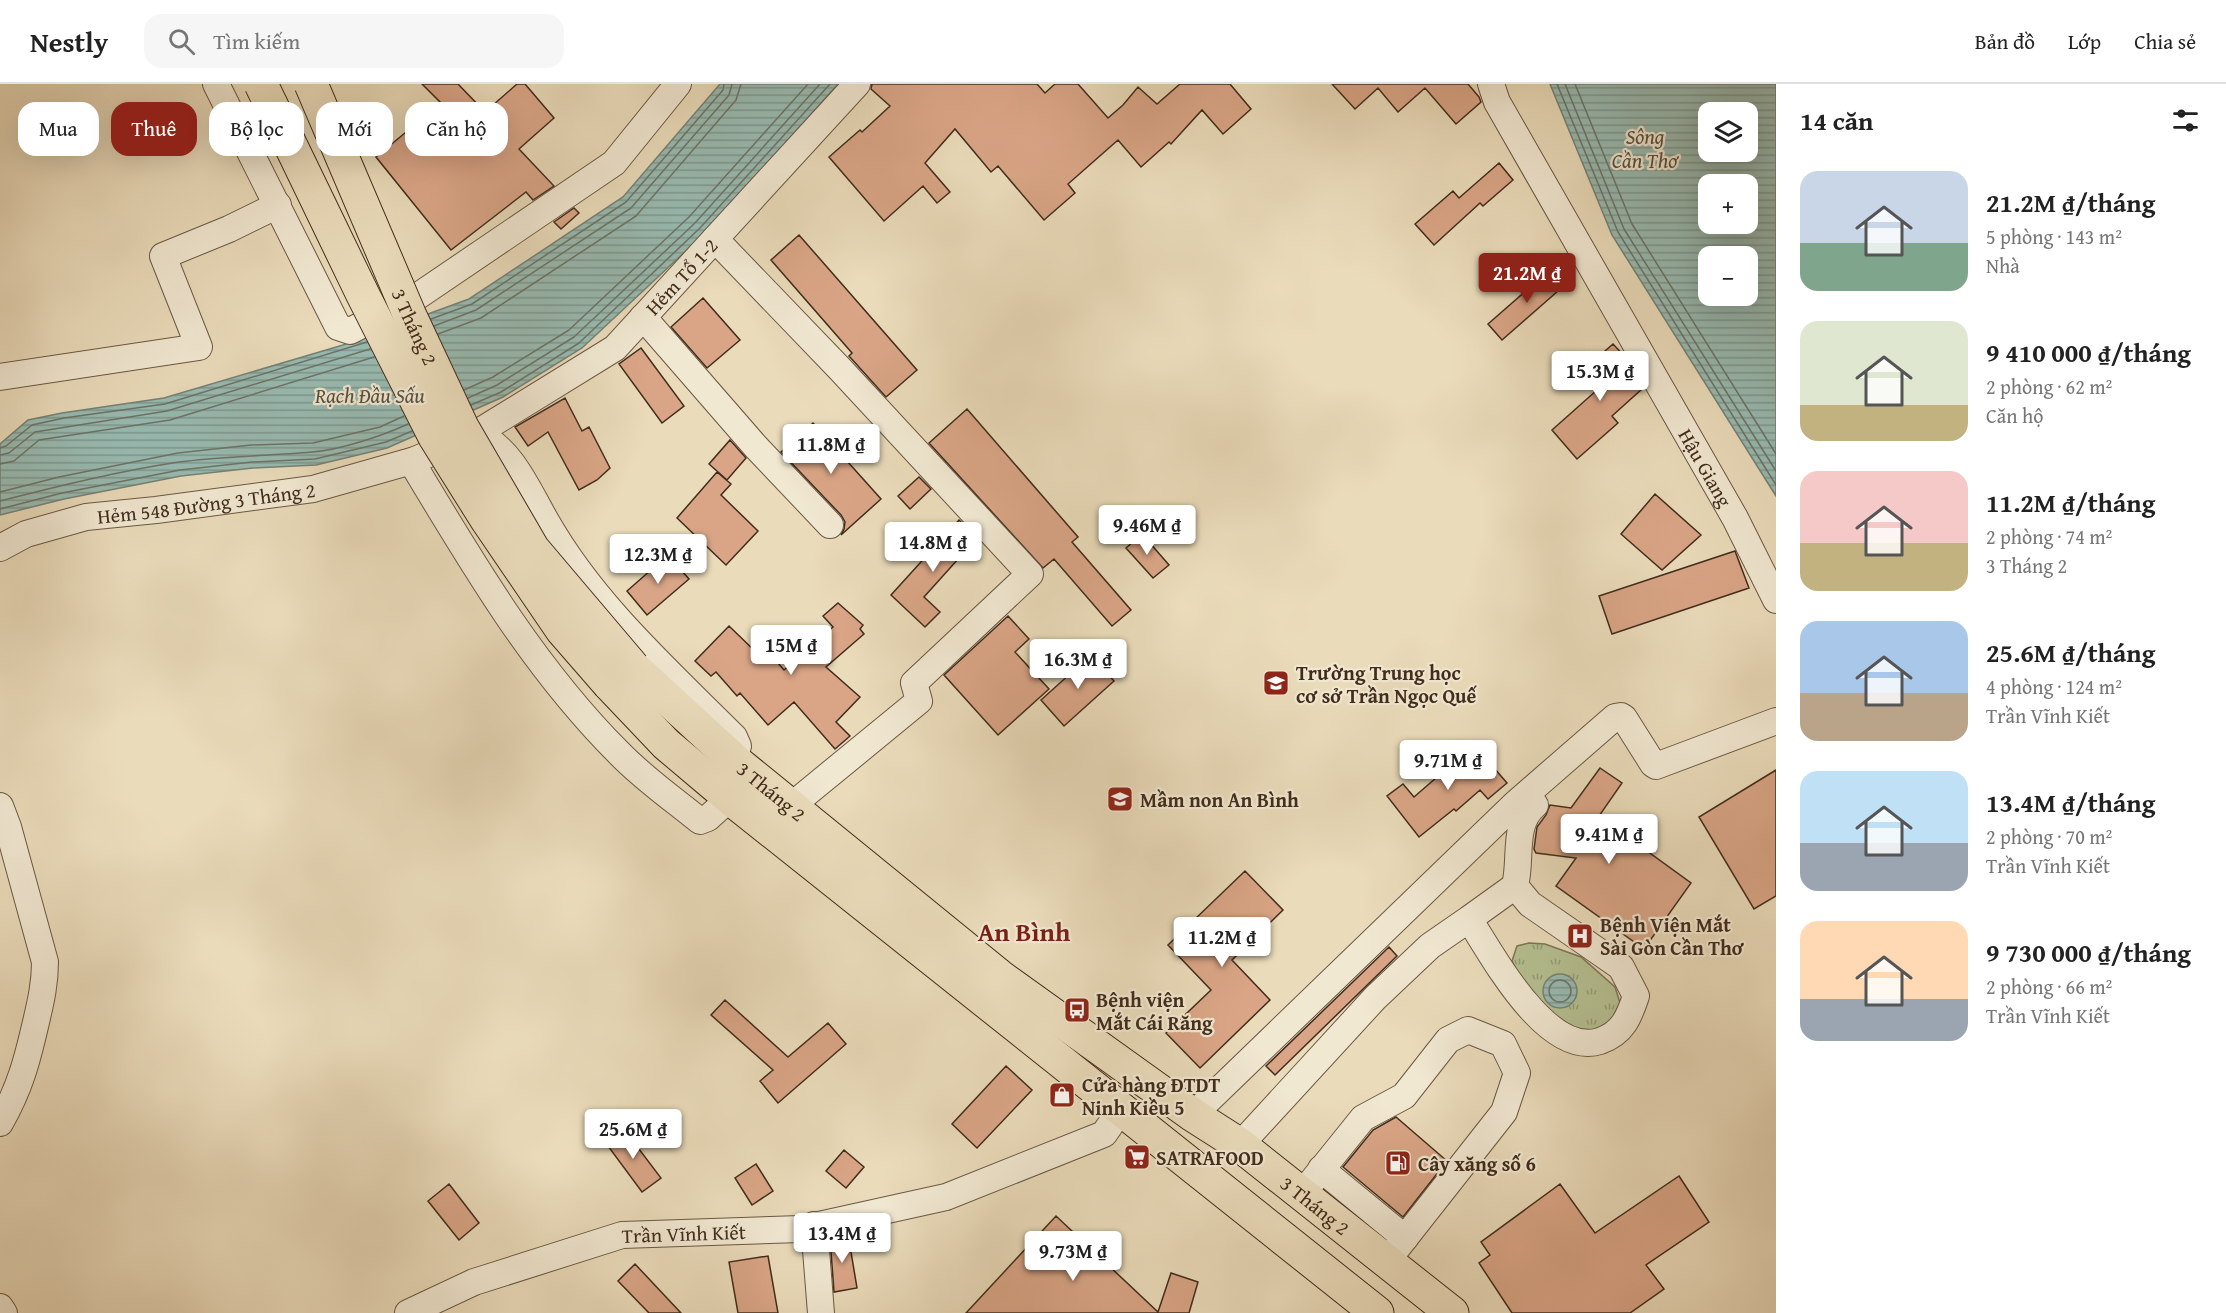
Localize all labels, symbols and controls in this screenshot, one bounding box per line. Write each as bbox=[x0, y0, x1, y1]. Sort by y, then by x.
search box bbox=[144, 14, 564, 68]
text: Nestly bbox=[30, 21, 108, 62]
icon: search bbox=[165, 25, 198, 58]
text: Tìm kiếm bbox=[213, 25, 300, 57]
text: Bản đồ bbox=[1975, 26, 2035, 57]
text: Lớp bbox=[2068, 26, 2101, 57]
text: Chia sẻ bbox=[2134, 26, 2196, 57]
text: 14 căn bbox=[1800, 101, 1873, 140]
chip: Mua bbox=[18, 102, 99, 156]
chip: Thuê bbox=[111, 102, 197, 156]
chip: Bộ lọc bbox=[209, 102, 304, 156]
chip: Mới bbox=[316, 102, 393, 156]
chip: Căn hộ bbox=[405, 102, 508, 156]
map controls bbox=[1698, 102, 1758, 306]
button: layers bbox=[1698, 102, 1758, 162]
icon: filters bbox=[2169, 104, 2202, 137]
water label: Sông Cần Thơ bbox=[1612, 121, 1679, 176]
button: + bbox=[1698, 174, 1758, 234]
text: 21.2M ₫/tháng bbox=[1986, 183, 2155, 222]
icon: home bbox=[1848, 195, 1920, 267]
text: 5 phòng · 143 m² bbox=[1986, 222, 2122, 251]
street label: Hẻm Tổ 1-2 bbox=[638, 231, 724, 321]
button: − bbox=[1698, 246, 1758, 306]
text: Nhà bbox=[1986, 251, 2020, 280]
pin: 21.2M ₫ bbox=[1472, 253, 1582, 304]
text: 21.2M ₫ bbox=[1493, 258, 1561, 287]
street label: 3 Tháng 2 bbox=[385, 284, 445, 370]
text: 9 410 000 ₫/tháng bbox=[1986, 333, 2191, 372]
icon: home bbox=[1848, 345, 1920, 417]
pin: 15.3M ₫ bbox=[1545, 351, 1655, 402]
text: 15.3M ₫ bbox=[1566, 356, 1634, 385]
text: 2 phòng · 62 m² bbox=[1986, 372, 2112, 401]
water label: Rạch Đầu Sấu bbox=[314, 380, 425, 411]
text: Căn hộ bbox=[1986, 401, 2043, 430]
street label: Hậu Giang bbox=[1672, 423, 1740, 512]
pin: 11.8M ₫ bbox=[776, 424, 886, 475]
text: 11.8M ₫ bbox=[797, 429, 865, 458]
street label: Hẻm 548 Đường 3 Tháng 2 bbox=[96, 474, 317, 530]
text: 11.2M ₫/tháng bbox=[1986, 483, 2155, 522]
icon: home bbox=[1848, 495, 1920, 567]
pin: 9.46M ₫ bbox=[1092, 505, 1202, 556]
text: 9.46M ₫ bbox=[1113, 510, 1181, 539]
pin: 14.8M ₫ bbox=[878, 522, 988, 573]
text: 2 phòng · 74 m² bbox=[1986, 522, 2112, 551]
text: 14.8M ₫ bbox=[899, 527, 967, 556]
pin: 12.3M ₫ bbox=[603, 534, 713, 585]
text: 12.3M ₫ bbox=[624, 539, 692, 568]
text: 3 Tháng 2 bbox=[1986, 551, 2067, 580]
pin: 15M ₫ bbox=[749, 625, 833, 676]
text: 15M ₫ bbox=[765, 630, 817, 659]
text: 25.6M ₫/tháng bbox=[1986, 633, 2155, 672]
pin: 16.3M ₫ bbox=[1023, 639, 1133, 690]
text: 16.3M ₫ bbox=[1044, 644, 1112, 673]
icon: home bbox=[1848, 645, 1920, 717]
place label: Trường Trung học cơ sở Trần Ngọc Quế bbox=[1296, 658, 1478, 710]
school or university icon: Trường Trung học cơ sở Trần Ngọc Quế bbox=[1261, 668, 1291, 698]
text: 4 phòng · 124 m² bbox=[1986, 672, 2122, 701]
text: Trần Vĩnh Kiết bbox=[1986, 701, 2110, 730]
pin: 9.71M ₫ bbox=[1393, 740, 1503, 791]
text: 9.71M ₫ bbox=[1414, 745, 1482, 774]
street label: 3 Tháng 2 bbox=[731, 754, 812, 828]
text: 13.4M ₫/tháng bbox=[1986, 783, 2155, 822]
school or university icon: Mầm non An Bình bbox=[1105, 784, 1135, 814]
place label: Mầm non An Bình bbox=[1140, 785, 1299, 814]
icon: home bbox=[1848, 795, 1920, 867]
pin: 9.41M ₫ bbox=[1554, 814, 1664, 865]
text: 9.41M ₫ bbox=[1575, 819, 1643, 848]
text: 2 phòng · 70 m² bbox=[1986, 822, 2112, 851]
text: Trần Vĩnh Kiết bbox=[1986, 851, 2110, 880]
place label: Bệnh Viện Mắt Sài Gòn Cần Thơ bbox=[1600, 910, 1745, 962]
district label: An Bình bbox=[978, 912, 1071, 951]
pin: 11.2M ₫ bbox=[1167, 917, 1277, 968]
hospital icon: Bệnh Viện Mắt Sài Gòn Cần Thơ bbox=[1565, 921, 1595, 951]
text: 11.2M ₫ bbox=[1188, 922, 1256, 951]
text: 9 730 000 ₫/tháng bbox=[1986, 933, 2191, 972]
icon: home bbox=[1848, 945, 1920, 1017]
text: 2 phòng · 66 m² bbox=[1986, 972, 2112, 1001]
place label: Bệnh viện Mắt Cái Răng bbox=[1096, 985, 1213, 1037]
bus stop icon: Bệnh viện Mắt Cái Răng bbox=[1062, 995, 1092, 1025]
text: Trần Vĩnh Kiết bbox=[1986, 1001, 2110, 1030]
place label: Cửa hàng ĐTDT Ninh Kiều 5 bbox=[1082, 1070, 1221, 1122]
shop icon: Cửa hàng ĐTDT Ninh Kiều 5 bbox=[1047, 1080, 1077, 1110]
pin: 25.6M ₫ bbox=[578, 1109, 688, 1160]
text: 25.6M ₫ bbox=[599, 1114, 667, 1143]
supermarket icon: SATRAFOOD bbox=[1122, 1142, 1152, 1172]
place label: SATRAFOOD bbox=[1156, 1143, 1264, 1172]
fuel station icon: Cây xăng số 6 bbox=[1383, 1148, 1413, 1178]
place label: Cây xăng số 6 bbox=[1418, 1149, 1536, 1178]
street label: 3 Tháng 2 bbox=[1275, 1168, 1356, 1241]
pin: 13.4M ₫ bbox=[787, 1213, 897, 1264]
street label: Trần Vĩnh Kiết bbox=[621, 1216, 746, 1250]
text: 13.4M ₫ bbox=[808, 1218, 876, 1247]
pin: 9.73M ₫ bbox=[1018, 1231, 1128, 1282]
text: 9.73M ₫ bbox=[1039, 1236, 1107, 1265]

